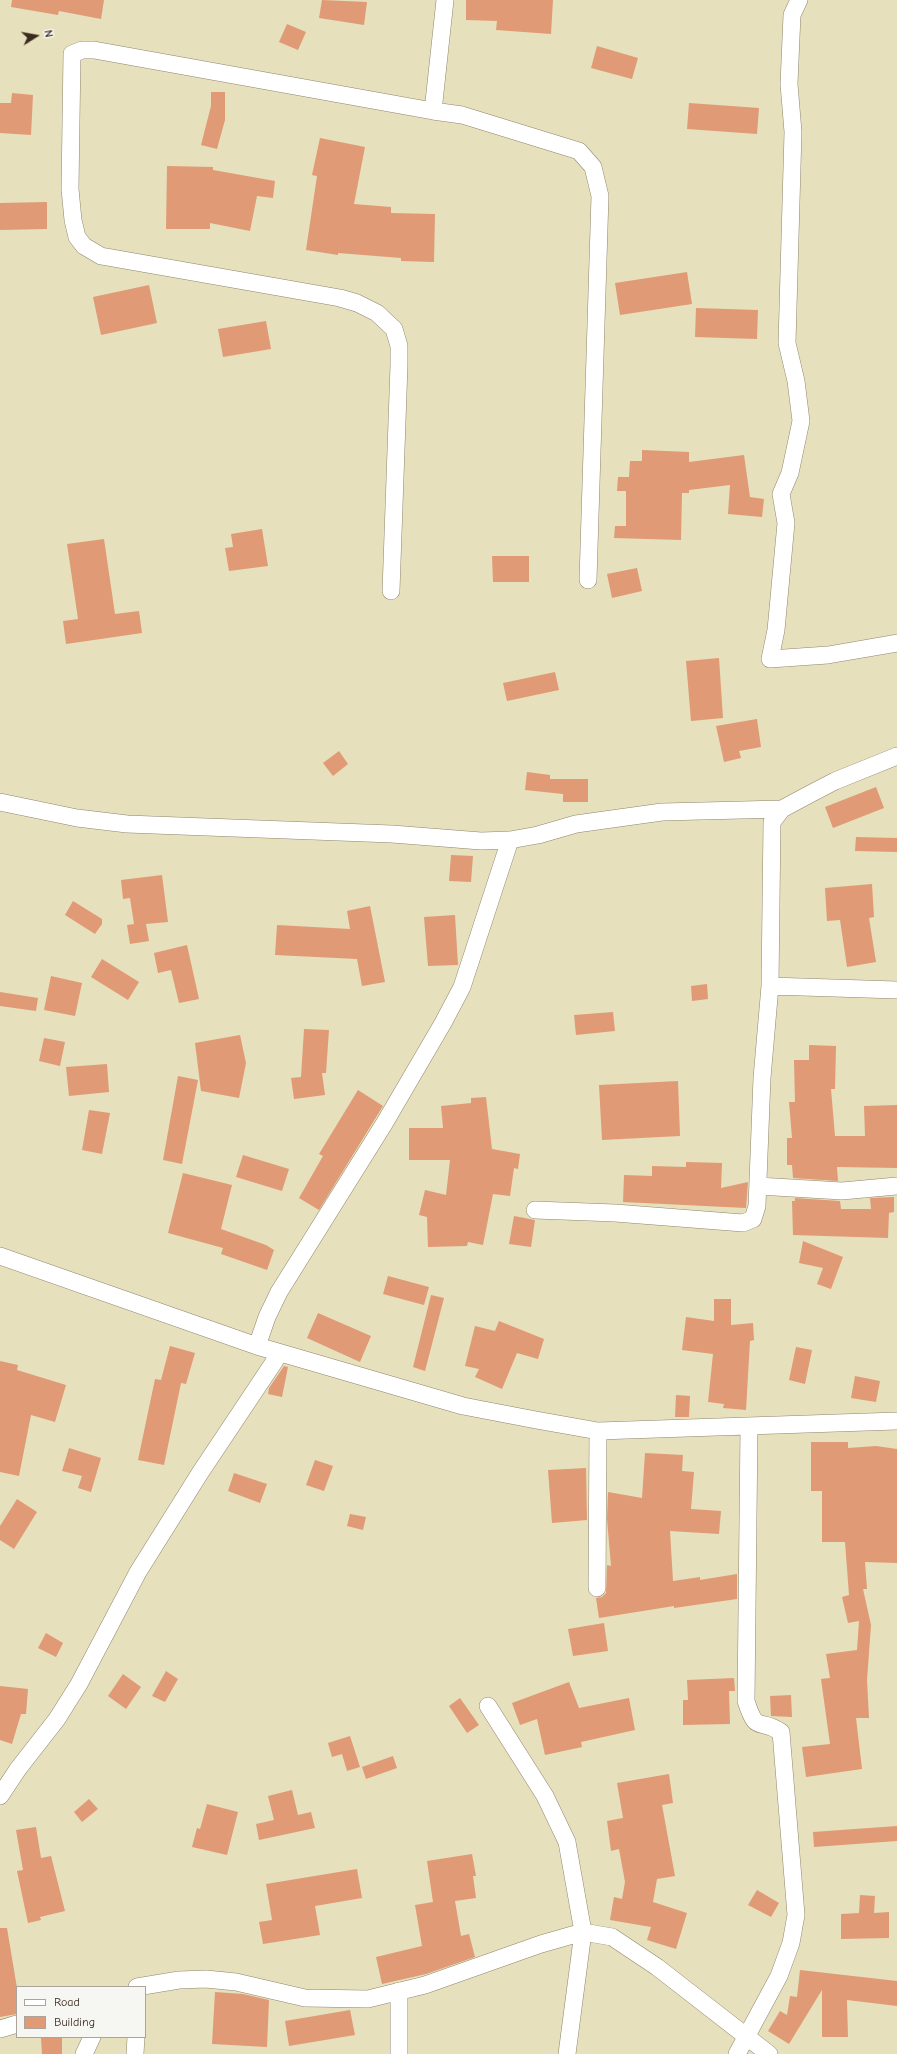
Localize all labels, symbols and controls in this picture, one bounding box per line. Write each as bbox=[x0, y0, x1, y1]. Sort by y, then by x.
north arrow bbox=[16, 16, 56, 56]
text: N bbox=[41, 29, 55, 38]
legend bbox=[16, 1986, 146, 2038]
text: Road bbox=[54, 1995, 80, 2009]
text: Building bbox=[54, 2015, 95, 2029]

